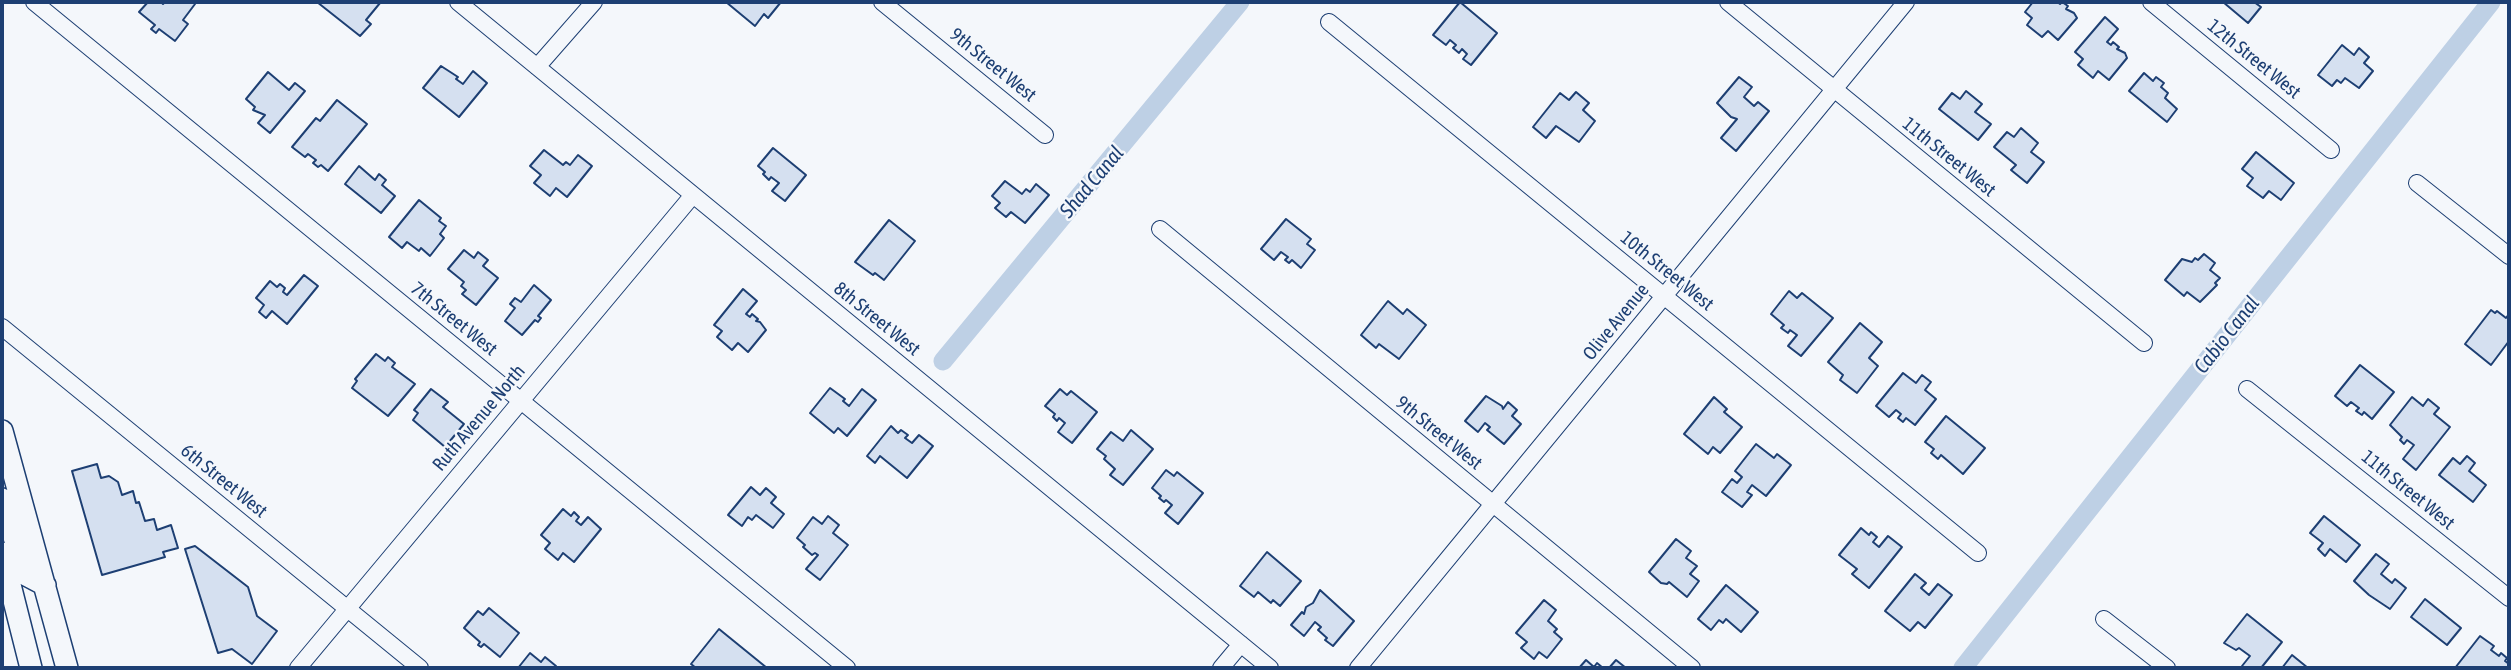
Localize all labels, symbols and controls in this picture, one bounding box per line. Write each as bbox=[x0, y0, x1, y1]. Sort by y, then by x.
street label: 12th Street West bbox=[2203, 14, 2305, 104]
street label: 9th Street West bbox=[945, 23, 1041, 107]
street label: 11th Street West bbox=[1898, 112, 2000, 202]
water label: Shad Canal bbox=[1055, 141, 1129, 223]
street label: 10th Street West bbox=[1616, 226, 1718, 316]
street label: 7th Street West bbox=[406, 277, 502, 361]
street label: 8th Street West bbox=[829, 277, 925, 361]
street label: Olive Avenue bbox=[1578, 279, 1654, 365]
water label: Cabio Canal bbox=[2189, 291, 2265, 379]
street label: Ruth Avenue North bbox=[428, 360, 530, 476]
street label: 9th Street West bbox=[1391, 391, 1487, 475]
street label: 6th Street West bbox=[176, 439, 272, 523]
street label: 11th Street West bbox=[2357, 445, 2459, 535]

